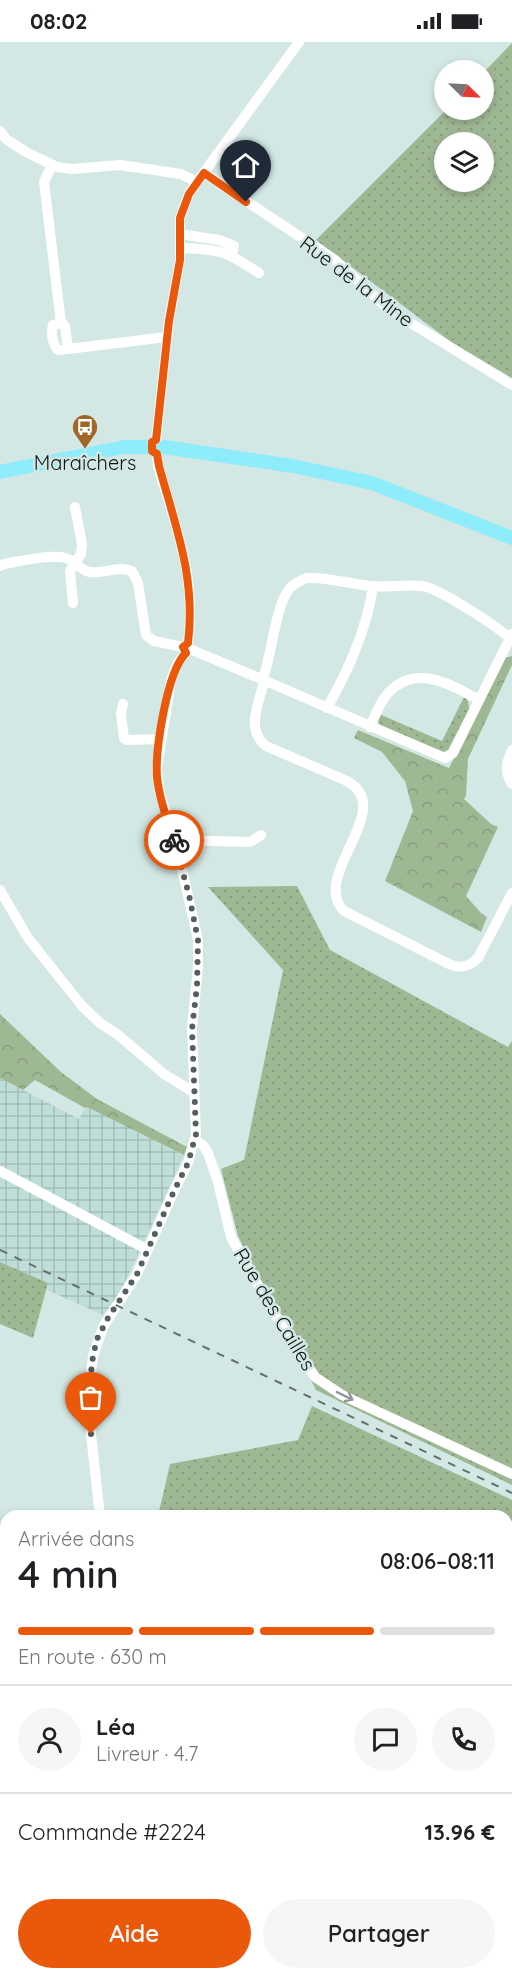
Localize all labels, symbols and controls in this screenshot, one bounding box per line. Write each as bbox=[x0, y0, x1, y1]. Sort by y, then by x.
text: 08:02 bbox=[30, 7, 88, 35]
north arrow bbox=[434, 60, 494, 120]
map controls bbox=[434, 60, 494, 192]
button: layers bbox=[434, 132, 494, 192]
pin bbox=[220, 140, 271, 202]
icon: home bbox=[229, 149, 262, 182]
street label: Rue de la Mine bbox=[295, 230, 419, 332]
bus stop icon: Maraîchers bbox=[70, 412, 100, 450]
place label: Maraîchers bbox=[34, 450, 136, 475]
courier bbox=[144, 810, 204, 870]
icon: bike bbox=[158, 824, 191, 857]
street label: Rue des Cailles bbox=[229, 1243, 321, 1375]
pin bbox=[65, 1372, 116, 1434]
icon: bag bbox=[74, 1381, 107, 1414]
one-way arrow bbox=[335, 1391, 353, 1402]
text: Arrivée dans bbox=[18, 1526, 134, 1551]
text: 08:06–08:11 bbox=[380, 1547, 495, 1575]
text: 4 min bbox=[18, 1549, 119, 1598]
text: En route · 630 m bbox=[18, 1644, 167, 1669]
button: person bbox=[18, 1708, 81, 1771]
button: chat bbox=[354, 1708, 417, 1771]
button: phone bbox=[432, 1708, 495, 1771]
text: Léa bbox=[96, 1713, 135, 1741]
text: Livreur · 4.7 bbox=[96, 1741, 198, 1766]
text: Commande #2224 bbox=[18, 1818, 206, 1846]
text: 13.96 € bbox=[425, 1818, 495, 1846]
button: Aide bbox=[18, 1899, 251, 1968]
button: Partager bbox=[263, 1899, 495, 1968]

